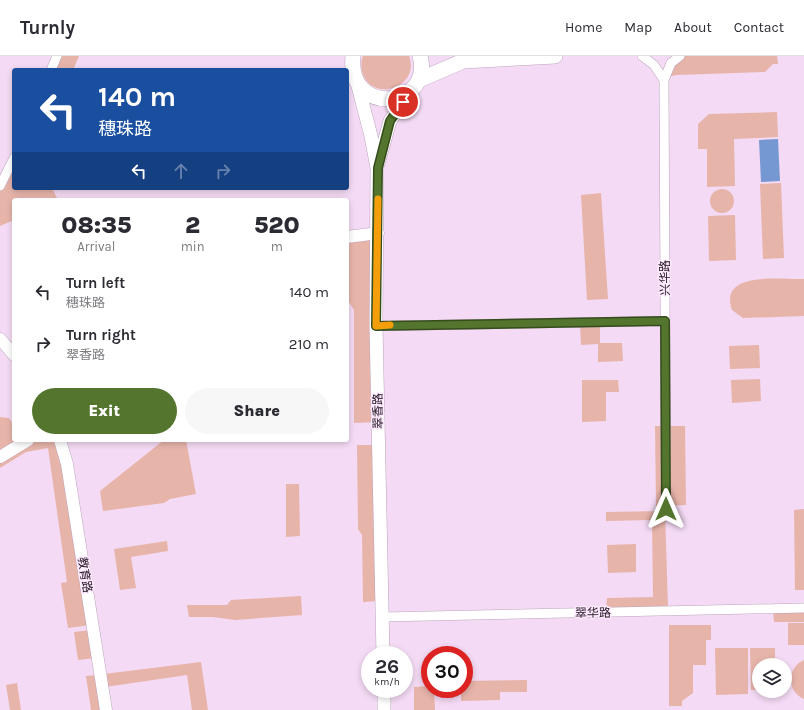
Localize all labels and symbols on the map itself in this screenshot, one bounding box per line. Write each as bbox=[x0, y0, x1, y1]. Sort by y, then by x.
pin bbox=[386, 85, 420, 119]
street label: 兴华路 bbox=[658, 260, 672, 296]
street label: 翠香路 bbox=[371, 393, 385, 429]
position arrow bbox=[645, 488, 687, 530]
street label: 教育路 bbox=[75, 556, 95, 594]
street label: 翠华路 bbox=[575, 606, 611, 620]
speed limit sign: 30 bbox=[421, 646, 473, 698]

